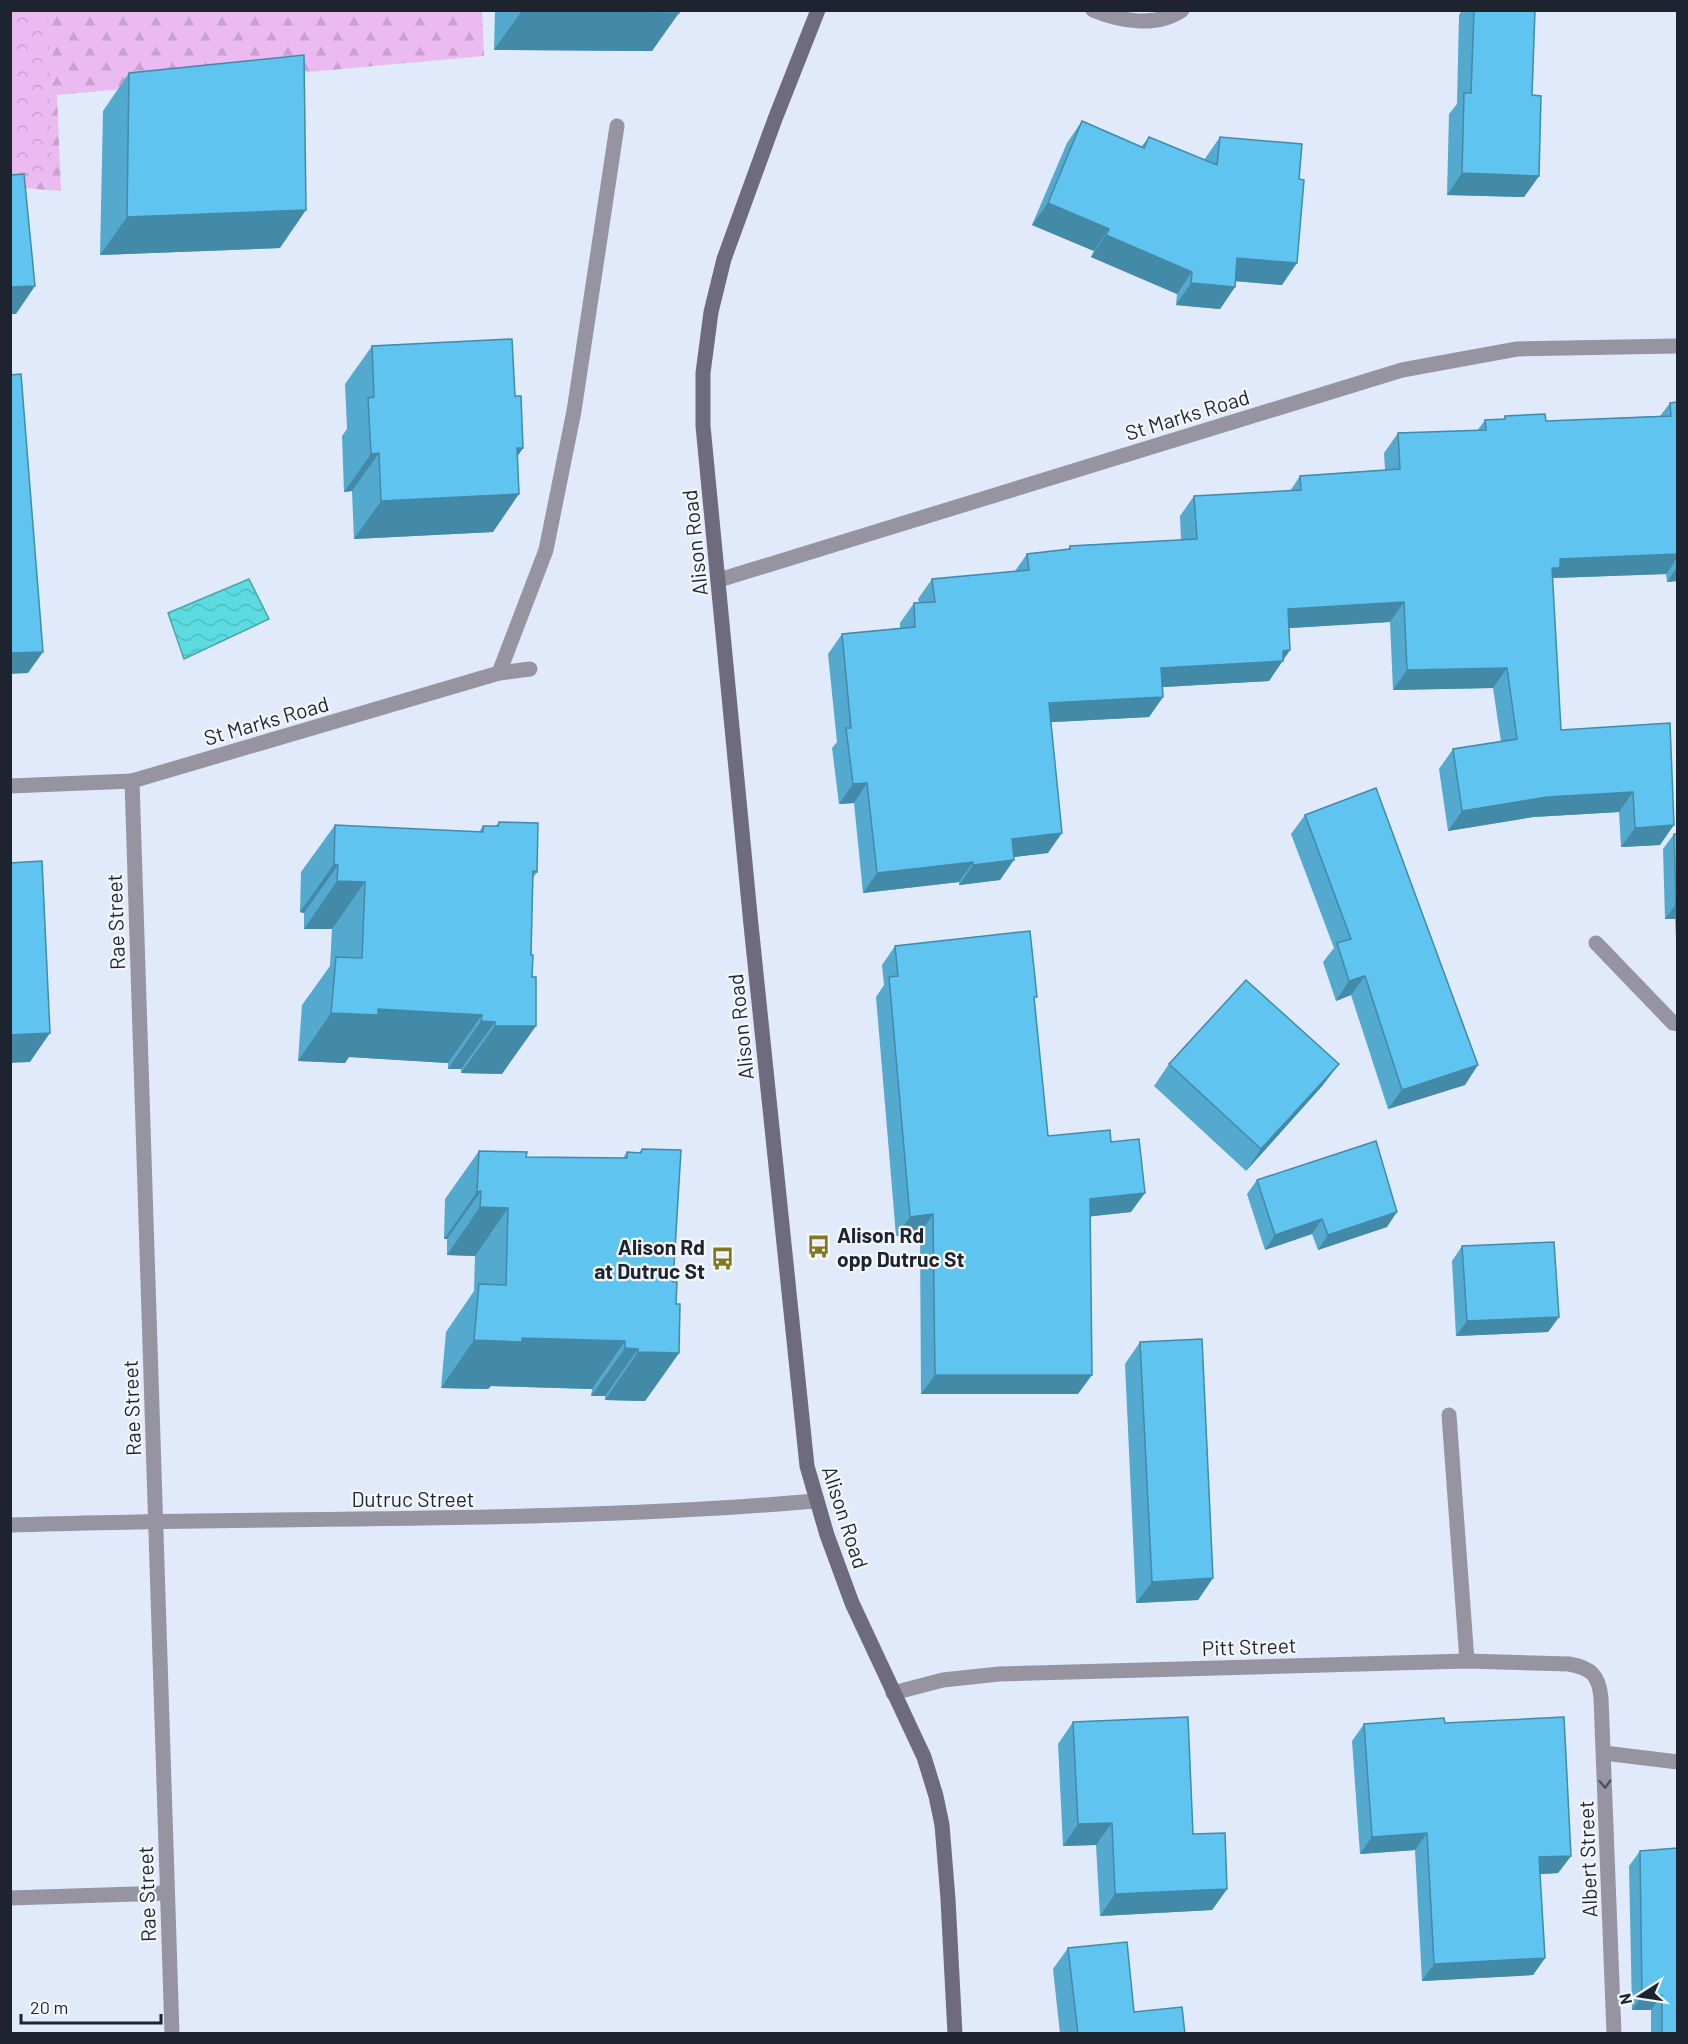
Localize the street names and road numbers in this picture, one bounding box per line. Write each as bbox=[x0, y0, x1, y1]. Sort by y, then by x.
street label: St Marks Road bbox=[1122, 383, 1252, 445]
street label: Alison Road bbox=[676, 489, 712, 597]
street label: St Marks Road bbox=[201, 690, 331, 750]
street label: Rae Street bbox=[101, 873, 129, 971]
street label: Alison Road bbox=[722, 973, 758, 1081]
street label: Rae Street bbox=[117, 1359, 145, 1457]
street label: Alison Road bbox=[818, 1463, 874, 1571]
street label: Dutruc Street bbox=[352, 1486, 474, 1511]
street label: Pitt Street bbox=[1201, 1632, 1297, 1660]
street label: Albert Street bbox=[1572, 1800, 1602, 1918]
street label: Rae Street bbox=[132, 1845, 160, 1943]

